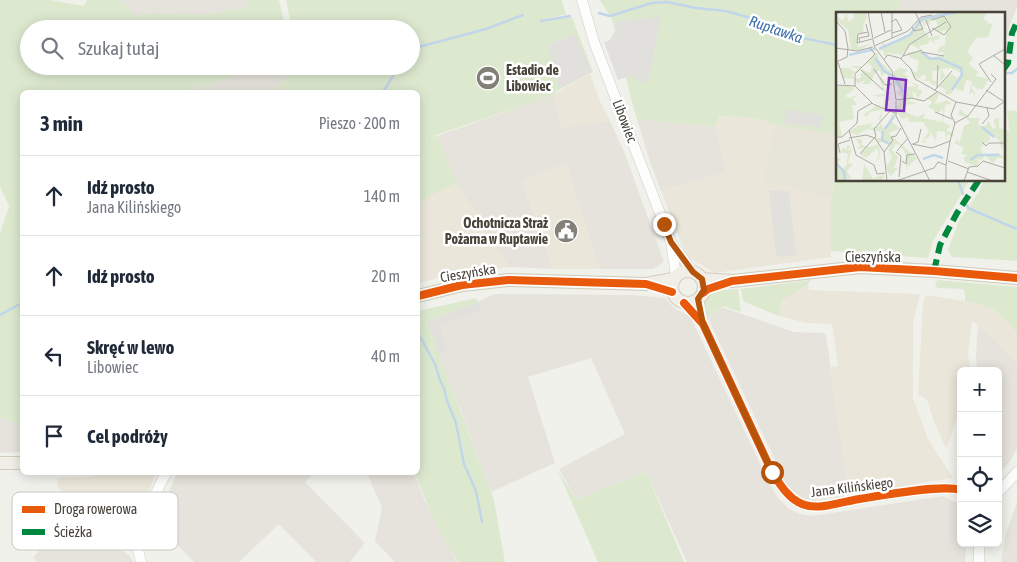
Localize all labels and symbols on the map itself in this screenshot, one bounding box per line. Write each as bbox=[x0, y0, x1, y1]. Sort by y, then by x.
water label: Ruptawka bbox=[747, 12, 805, 46]
inset map bbox=[836, 12, 1004, 181]
place label: Estadio de Libowiec bbox=[506, 62, 559, 94]
sports icon: Estadio de Libowiec bbox=[475, 65, 501, 91]
street label: Libowiec bbox=[610, 97, 641, 146]
route end bbox=[653, 213, 676, 236]
place label: Ochotnicza Straż Pożarna w Ruptawie bbox=[445, 215, 548, 247]
public building icon: Ochotnicza Straż Pożarna w Ruptawie bbox=[553, 218, 579, 244]
street label: Cieszyńska bbox=[845, 249, 901, 265]
street label: Cieszyńska bbox=[439, 261, 497, 285]
route start bbox=[761, 461, 784, 484]
street label: Jana Kilińskiego bbox=[810, 474, 894, 500]
legend bbox=[12, 492, 178, 550]
text: Droga rowerowa bbox=[54, 501, 137, 517]
text: Ścieżka bbox=[54, 523, 92, 540]

